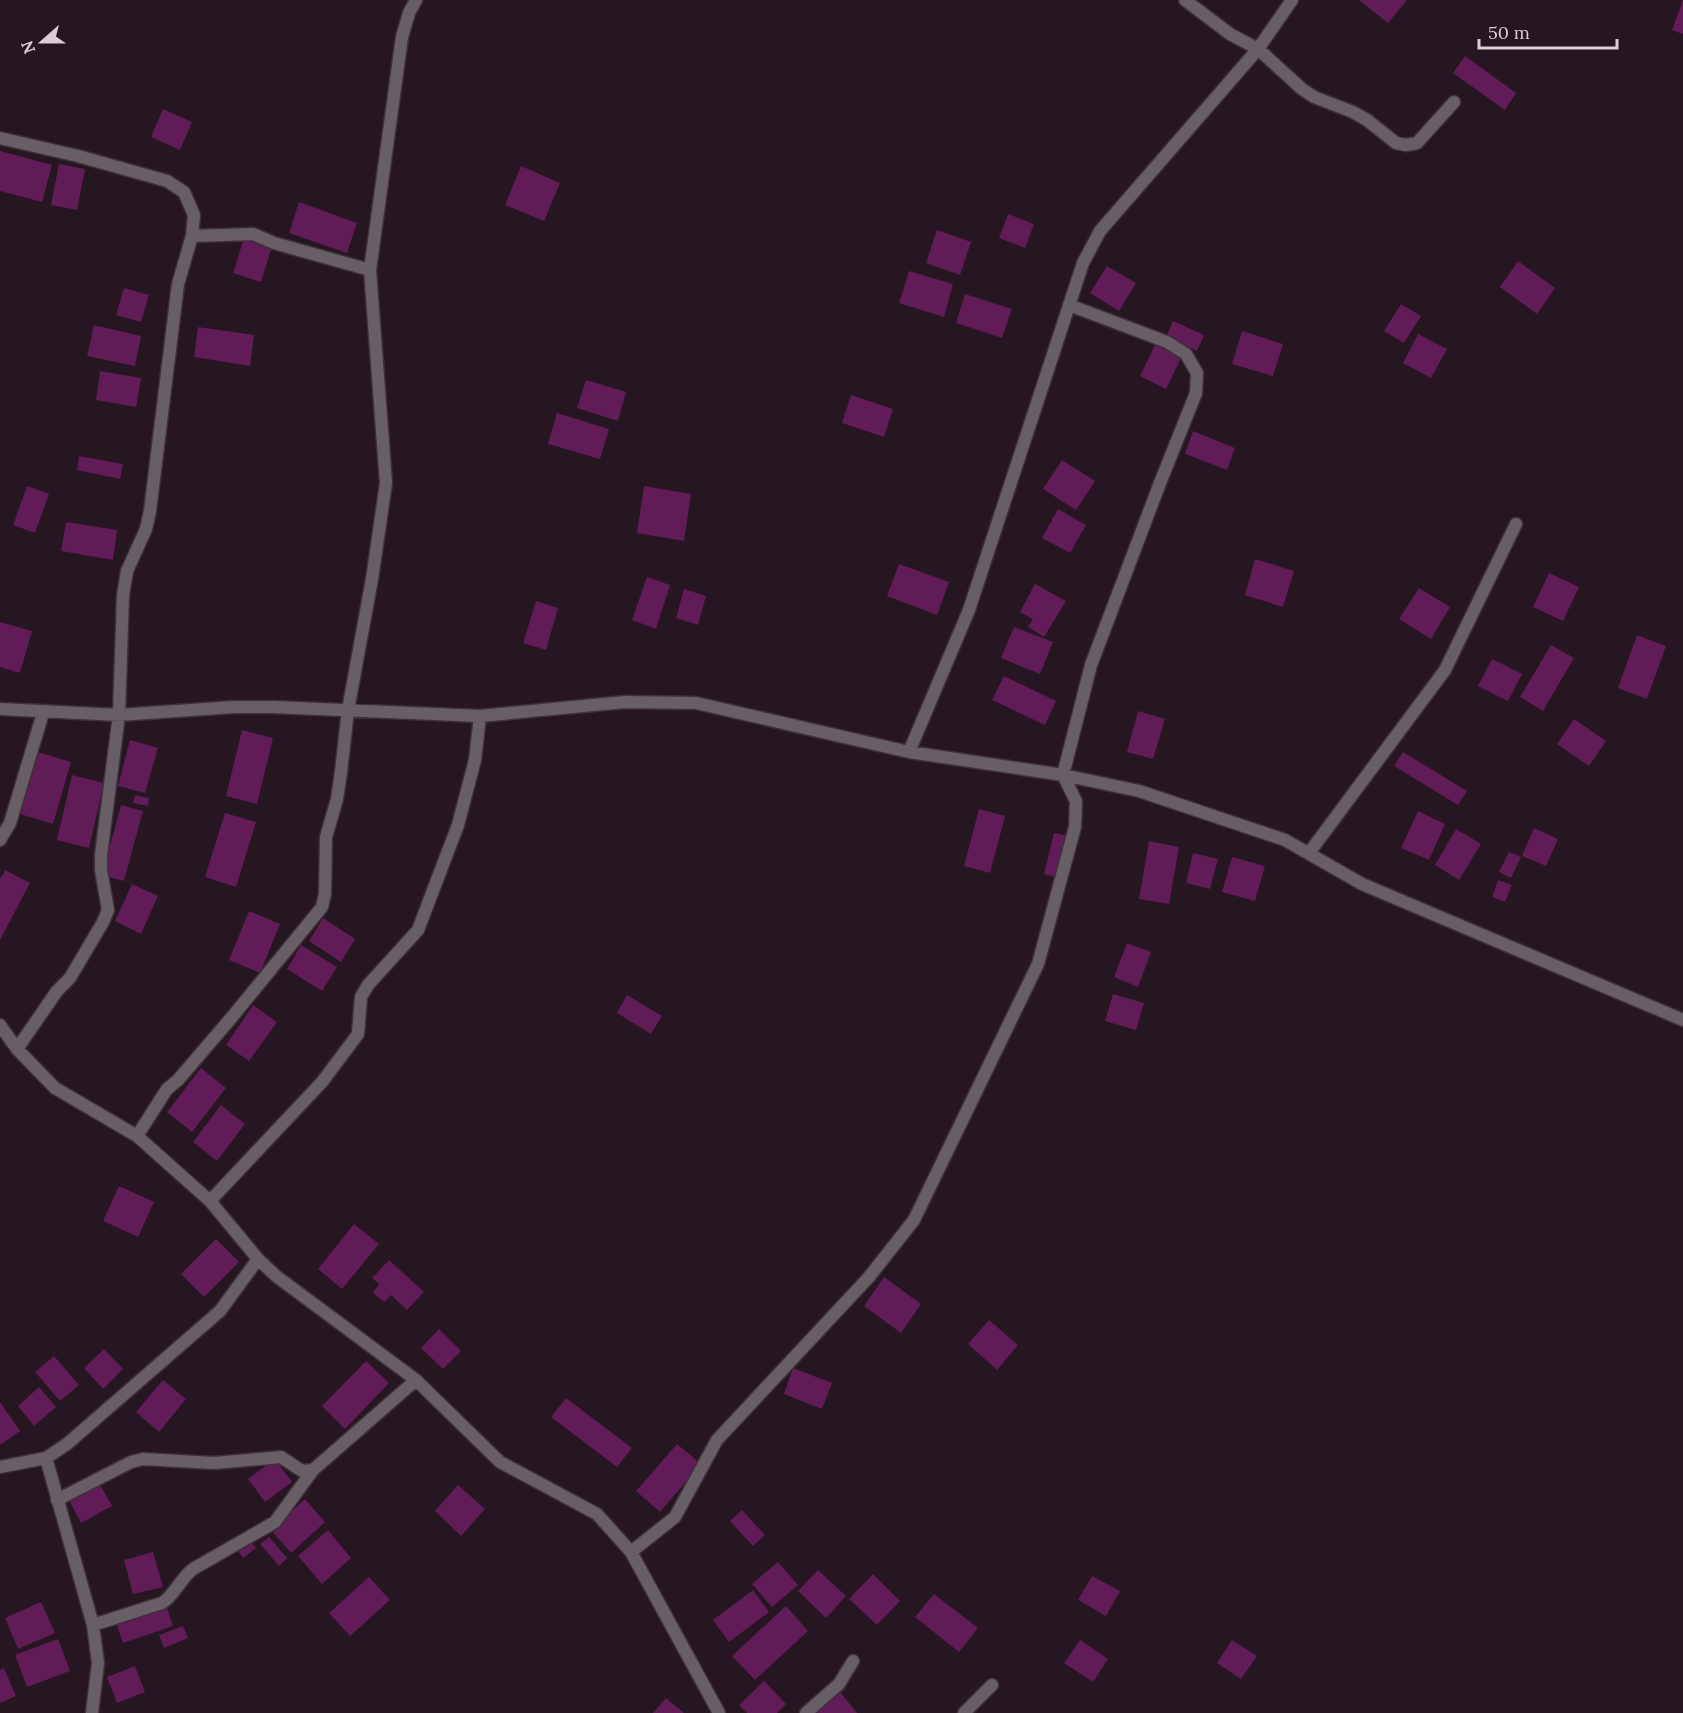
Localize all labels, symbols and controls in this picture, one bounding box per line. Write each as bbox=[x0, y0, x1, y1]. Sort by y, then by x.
north arrow bbox=[12, 12, 72, 72]
scale bar bbox=[1479, 12, 1617, 50]
text: 50 m bbox=[1488, 21, 1530, 44]
text: N bbox=[16, 38, 40, 57]

